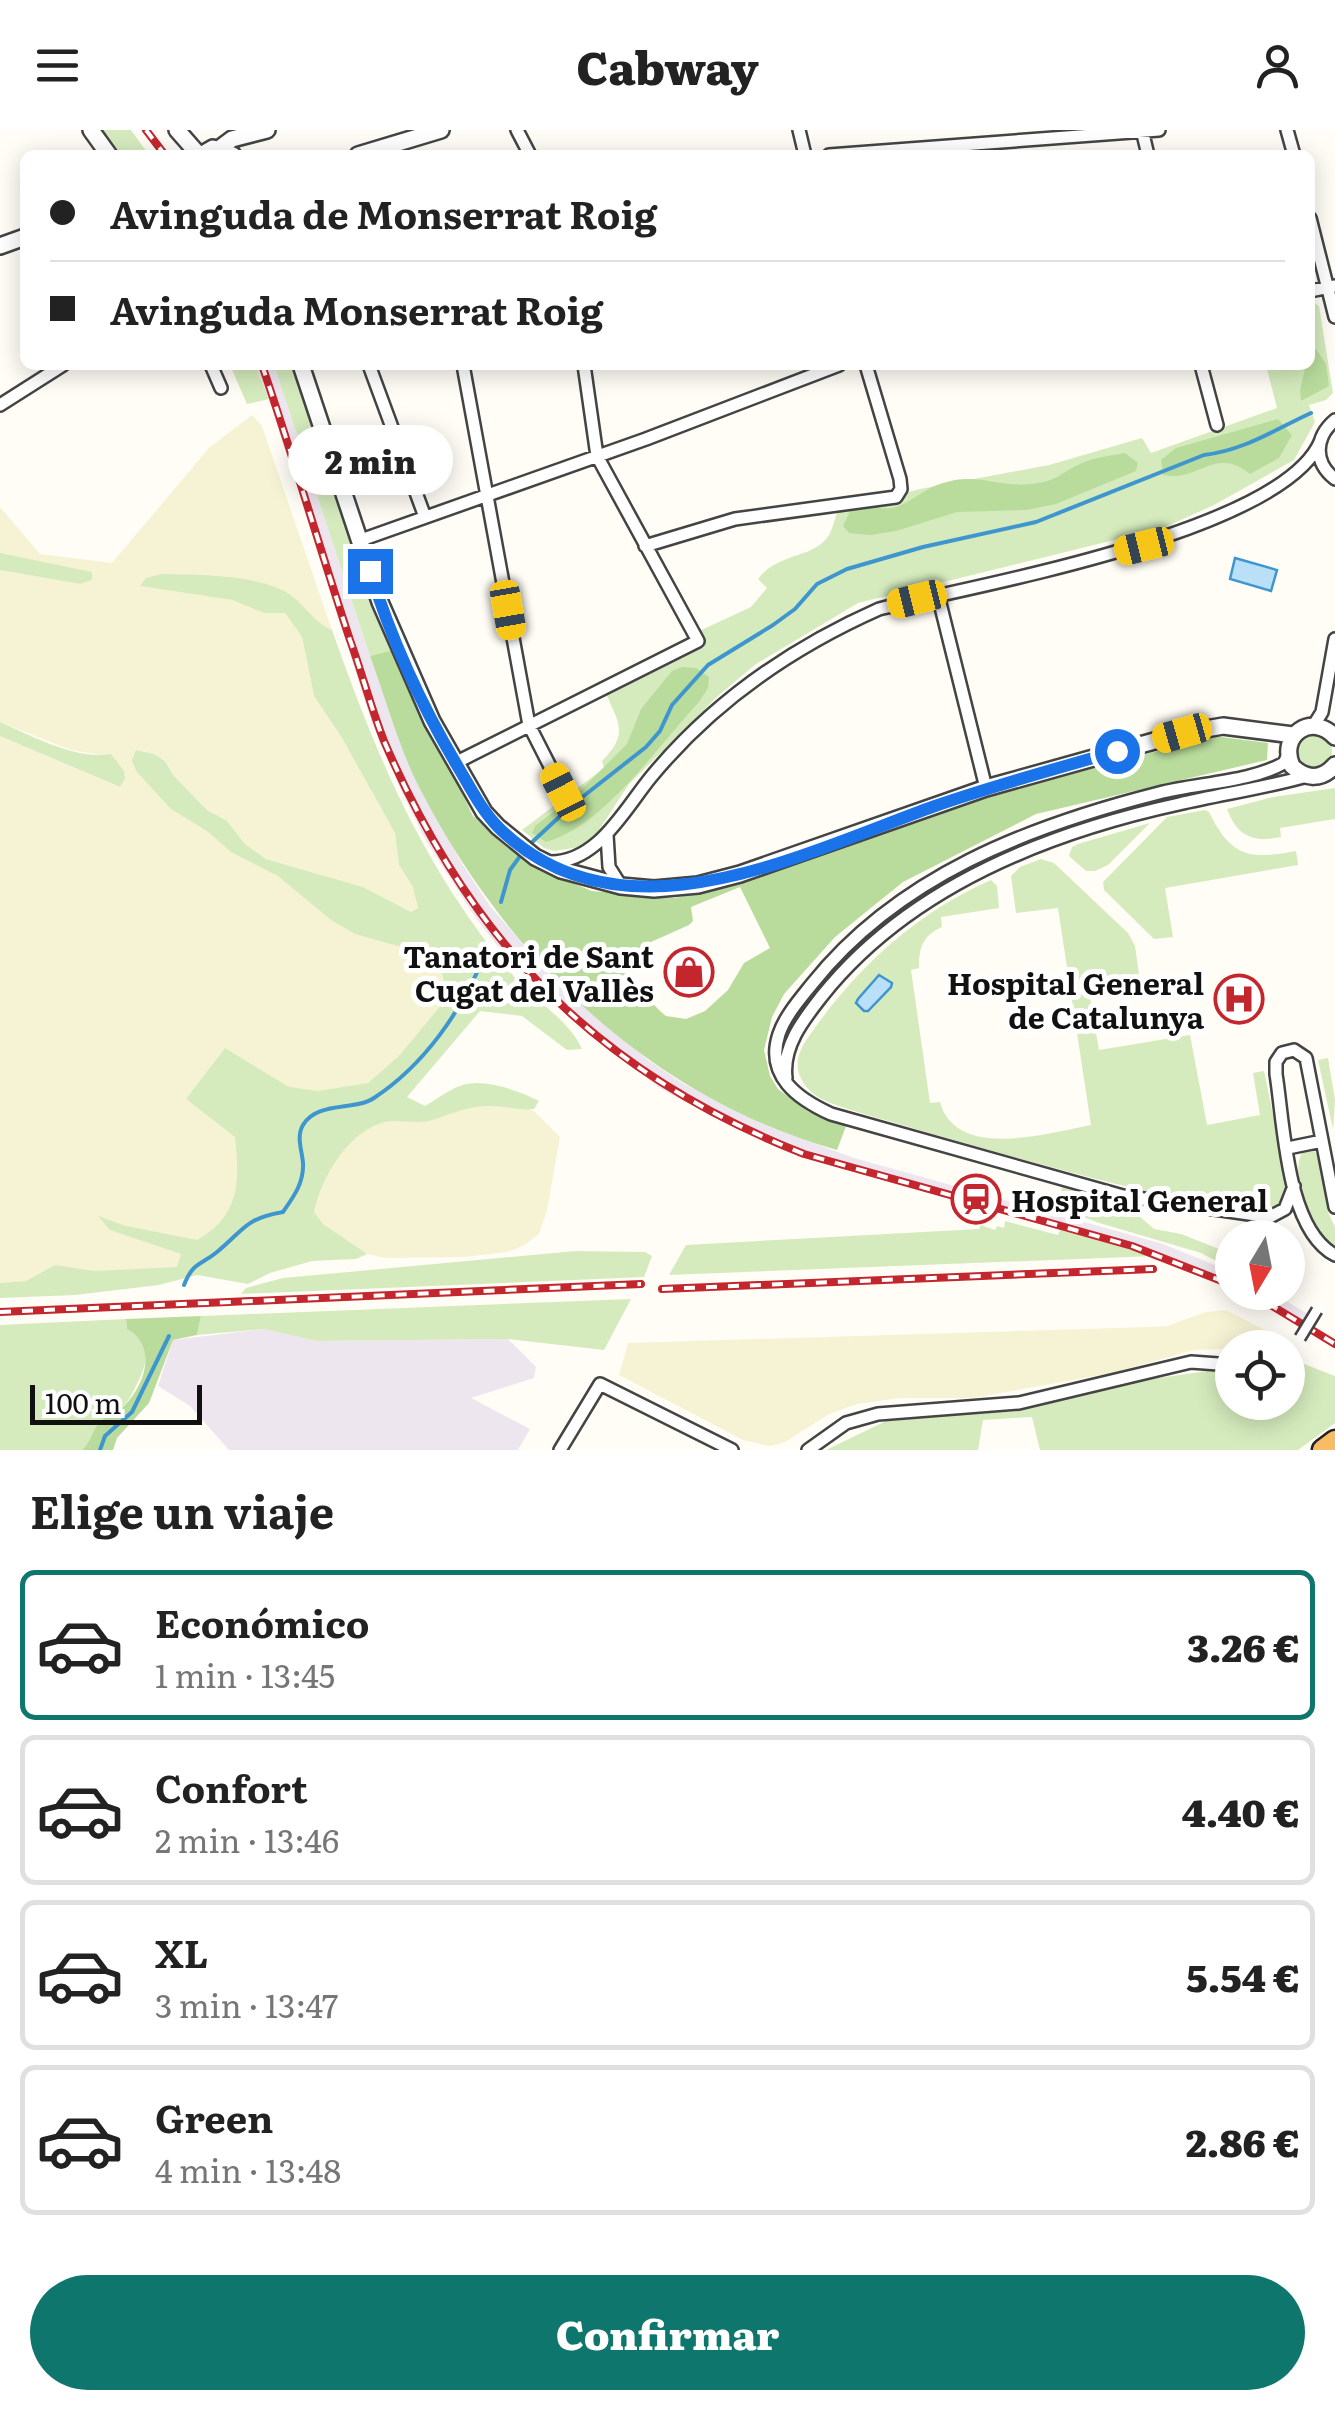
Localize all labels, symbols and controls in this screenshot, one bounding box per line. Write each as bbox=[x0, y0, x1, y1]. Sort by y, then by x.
text: Cabway bbox=[576, 32, 759, 99]
icon: menu bbox=[30, 38, 85, 93]
icon: person bbox=[1250, 38, 1305, 93]
text: Avinguda de Monserrat Roig bbox=[110, 184, 657, 241]
text: Avinguda Monserrat Roig bbox=[110, 280, 603, 337]
callout: 2 min bbox=[288, 426, 452, 496]
text: 2 min bbox=[325, 436, 416, 484]
car bbox=[1111, 524, 1177, 568]
route end bbox=[348, 549, 393, 594]
car bbox=[884, 577, 950, 621]
car bbox=[488, 578, 528, 642]
car bbox=[1149, 710, 1215, 756]
route start bbox=[1095, 729, 1140, 774]
car bbox=[536, 758, 590, 826]
place label: Tanatori de Sant Cugat del Vallès bbox=[403, 933, 655, 1011]
shop icon: Tanatori de Sant Cugat del Vallès bbox=[663, 946, 715, 998]
place label: Hospital General de Catalunya bbox=[947, 960, 1205, 1038]
hospital icon: Hospital General de Catalunya bbox=[1213, 973, 1265, 1025]
station icon: Hospital General bbox=[950, 1173, 1002, 1225]
place label: Hospital General bbox=[1011, 1177, 1268, 1221]
north arrow bbox=[1215, 1220, 1305, 1310]
map controls bbox=[1215, 1220, 1305, 1420]
button: locate bbox=[1215, 1330, 1305, 1420]
scale bar bbox=[30, 1380, 202, 1424]
text: 100 m bbox=[45, 1381, 122, 1423]
text: Elige un viaje bbox=[30, 1476, 334, 1543]
text: Económico bbox=[155, 1593, 370, 1650]
icon: car bbox=[35, 1600, 125, 1690]
text: 3.26 € bbox=[1187, 1617, 1300, 1674]
text: 1 min · 13:45 bbox=[155, 1650, 335, 1698]
text: Confort bbox=[155, 1758, 308, 1815]
icon: car bbox=[35, 1765, 125, 1855]
text: 4.40 € bbox=[1182, 1782, 1300, 1839]
text: 2 min · 13:46 bbox=[155, 1815, 339, 1863]
text: XL bbox=[155, 1923, 208, 1980]
icon: car bbox=[35, 1930, 125, 2020]
text: 5.54 € bbox=[1186, 1947, 1300, 2004]
text: 3 min · 13:47 bbox=[155, 1980, 338, 2028]
text: Green bbox=[155, 2088, 273, 2145]
icon: car bbox=[35, 2095, 125, 2185]
text: 2.86 € bbox=[1186, 2112, 1300, 2169]
text: 4 min · 13:48 bbox=[155, 2145, 341, 2193]
button: Confirmar bbox=[30, 2275, 1305, 2390]

